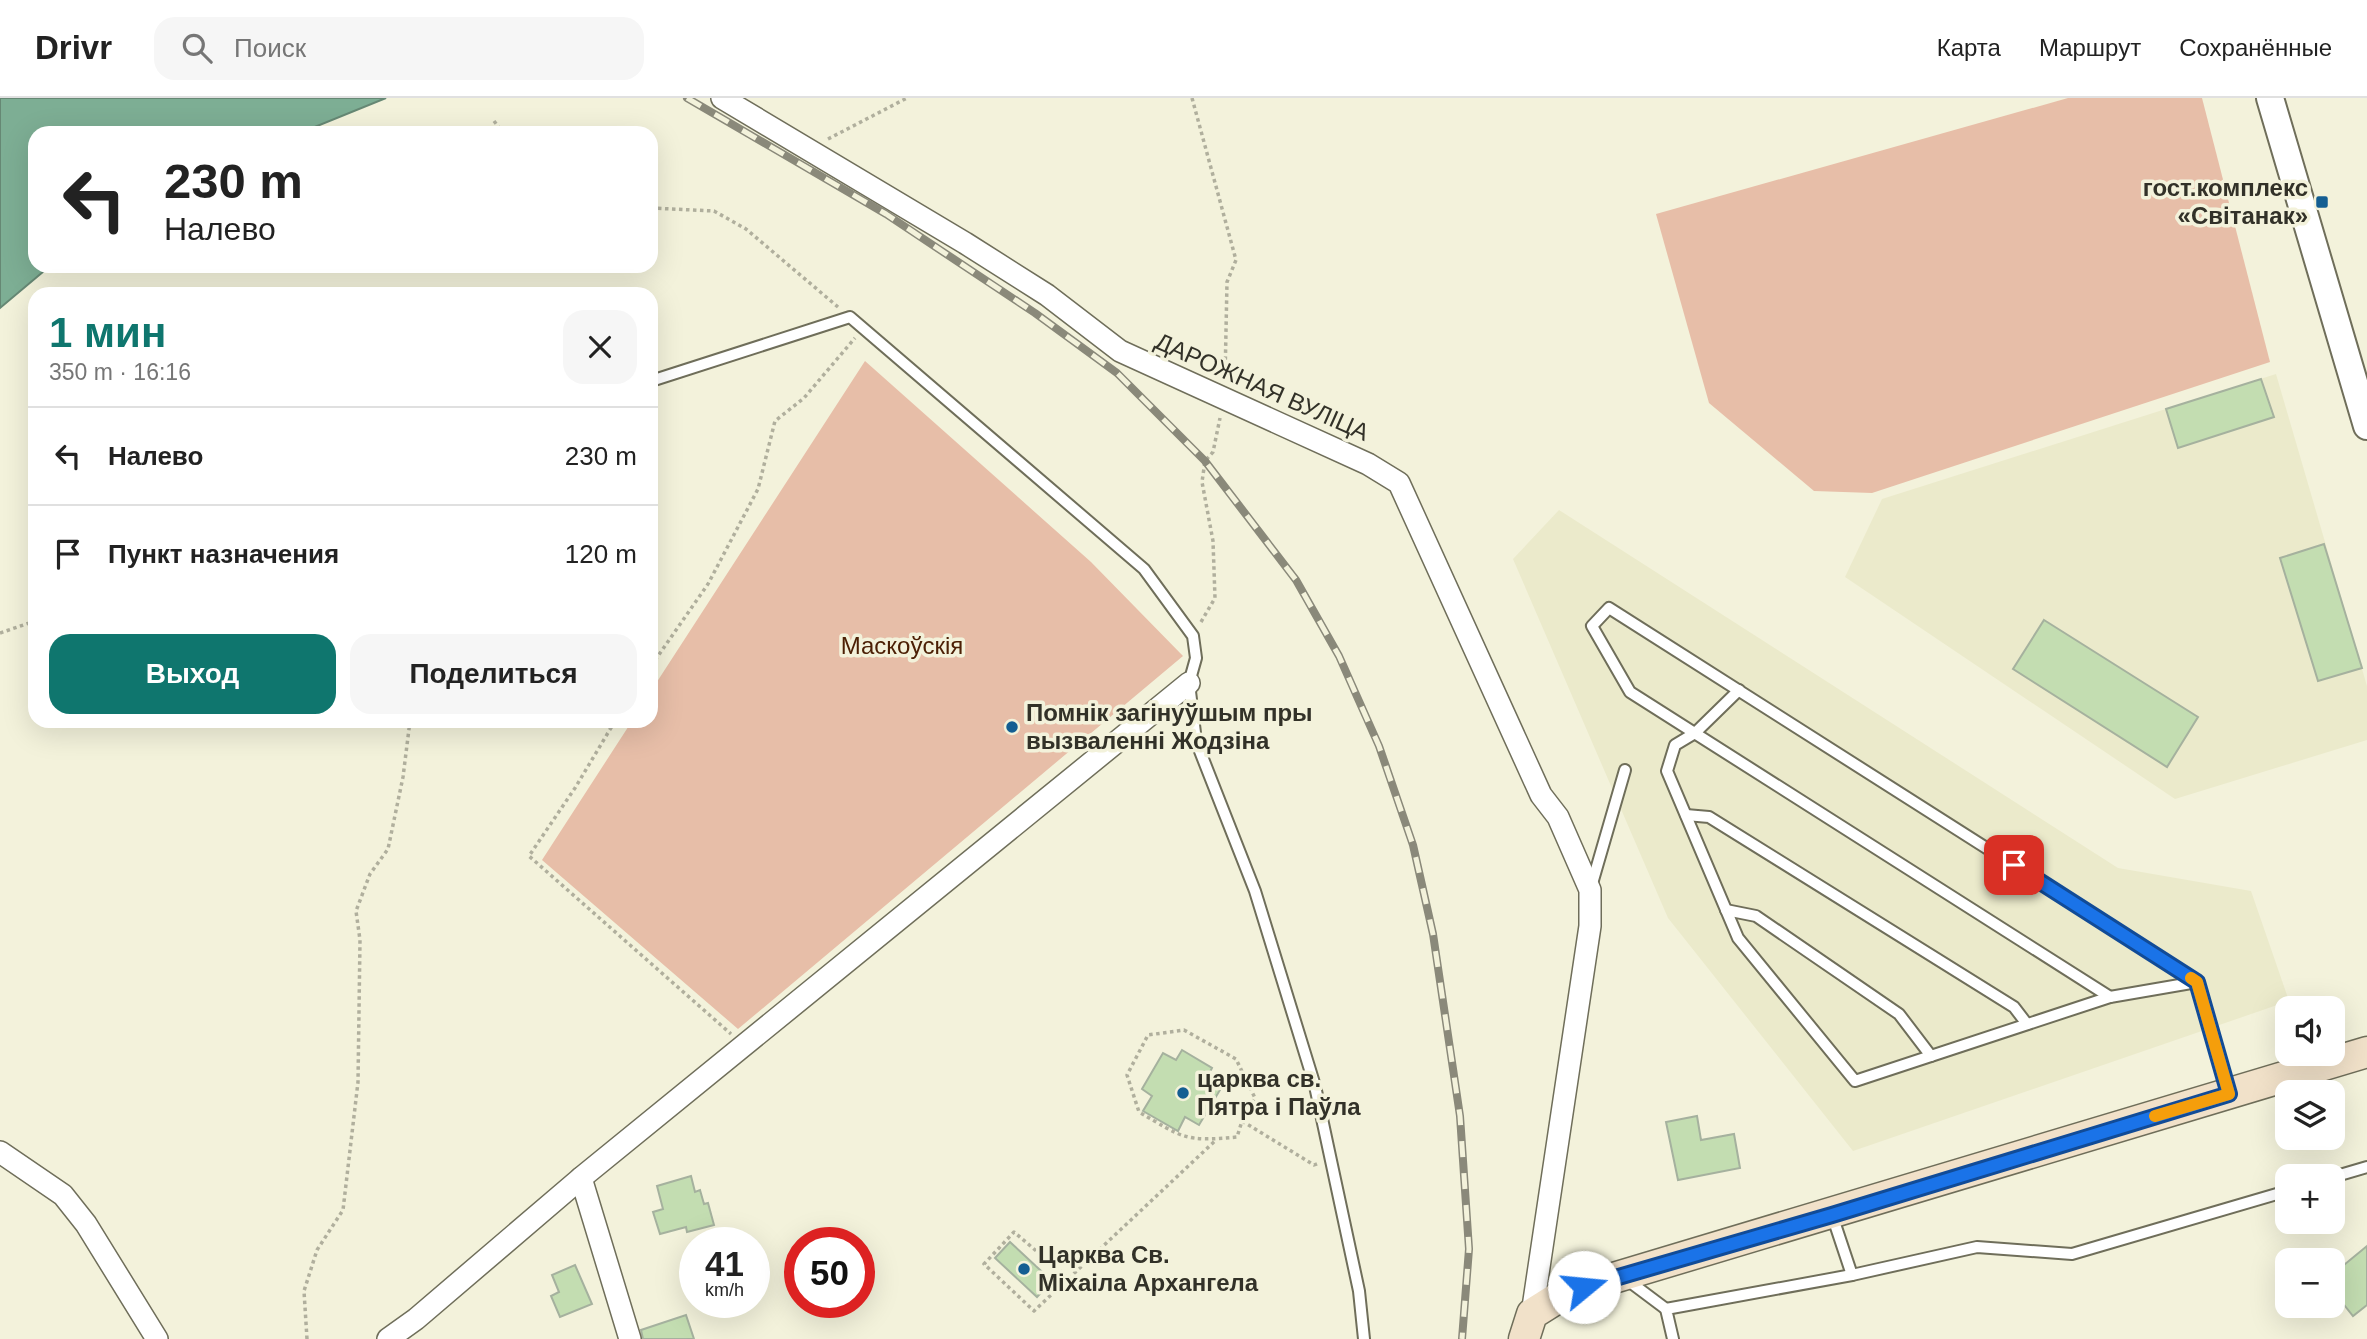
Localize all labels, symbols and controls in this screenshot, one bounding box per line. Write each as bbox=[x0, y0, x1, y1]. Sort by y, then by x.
search box bbox=[154, 17, 644, 80]
text: Drivr bbox=[35, 29, 112, 66]
icon: search bbox=[178, 29, 216, 67]
text: Поиск bbox=[234, 33, 306, 63]
text: Карта bbox=[1937, 34, 2001, 61]
text: Маршрут bbox=[2039, 34, 2141, 61]
text: Сохранённые bbox=[2179, 34, 2332, 61]
icon: left bbox=[49, 154, 140, 245]
text: 230 m bbox=[164, 154, 303, 208]
place label: гост.комплекс «Світанак» bbox=[2143, 174, 2308, 229]
marker: гост.комплекс «Світанак» bbox=[2314, 194, 2330, 210]
text: Налево bbox=[164, 211, 276, 247]
text: 1 мин bbox=[49, 309, 166, 356]
button: close bbox=[563, 310, 637, 384]
street label: ДАРОЖНАЯ ВУЛІЦА bbox=[1151, 327, 1373, 446]
text: 350 m · 16:16 bbox=[49, 359, 191, 385]
icon: left bbox=[49, 437, 87, 475]
text: Налево bbox=[108, 441, 203, 471]
text: 230 m bbox=[565, 441, 637, 471]
icon: arrive bbox=[49, 535, 87, 573]
text: Пункт назначения bbox=[108, 539, 339, 569]
text: 120 m bbox=[565, 539, 637, 569]
park label: Маскоўскія bbox=[841, 632, 963, 659]
button: Выход bbox=[49, 634, 336, 714]
button: Поделиться bbox=[350, 634, 637, 714]
place label: Помнік загінуўшым пры вызваленні Жодзіна bbox=[1026, 699, 1313, 754]
marker: Помнік загінуўшым пры вызваленні Жодзіна bbox=[1004, 719, 1020, 735]
pin bbox=[1984, 835, 2044, 895]
icon: arrive bbox=[1995, 846, 2033, 884]
map controls bbox=[2275, 996, 2345, 1318]
button: sound bbox=[2275, 996, 2345, 1066]
place label: царква св. Пятра і Паўла bbox=[1197, 1065, 1361, 1120]
button: layers bbox=[2275, 1080, 2345, 1150]
marker: царква св. Пятра і Паўла bbox=[1175, 1085, 1191, 1101]
button: + bbox=[2275, 1164, 2345, 1234]
speed limit sign: 50 bbox=[784, 1227, 875, 1318]
place label: Царква Св. Міхаіла Архангела bbox=[1038, 1241, 1259, 1296]
text: 41 bbox=[705, 1244, 744, 1283]
button: − bbox=[2275, 1248, 2345, 1318]
position arrow bbox=[1547, 1250, 1621, 1324]
marker: Царква Св. Міхаіла Архангела bbox=[1016, 1261, 1032, 1277]
text: km/h bbox=[705, 1280, 744, 1300]

